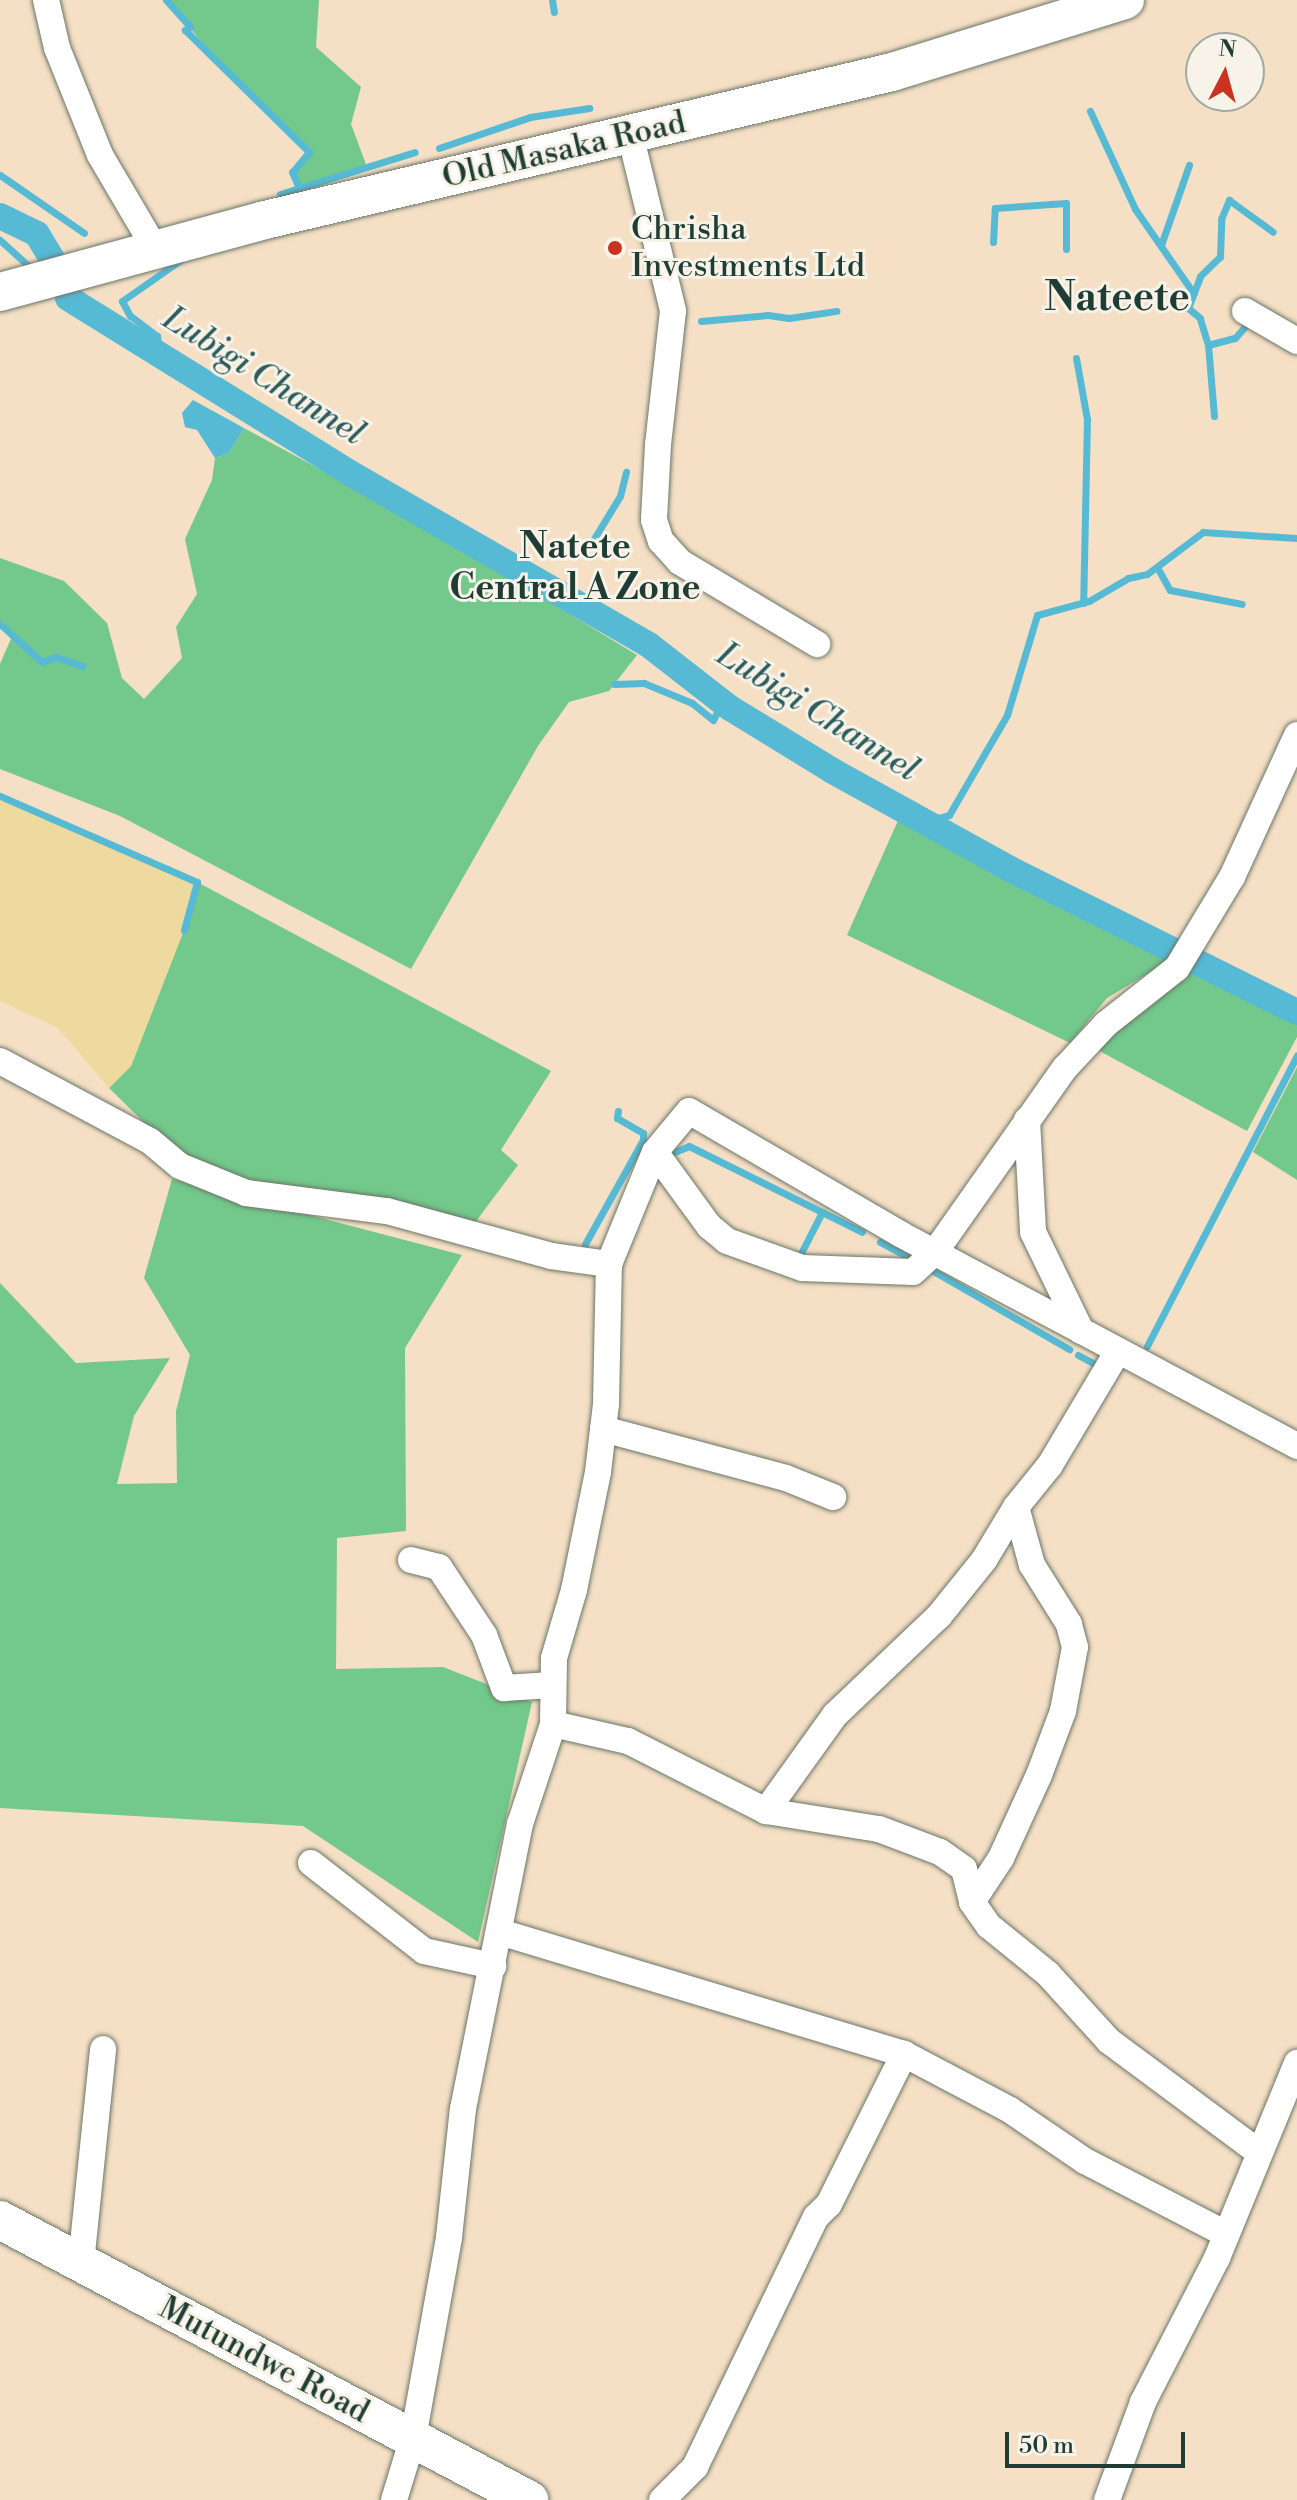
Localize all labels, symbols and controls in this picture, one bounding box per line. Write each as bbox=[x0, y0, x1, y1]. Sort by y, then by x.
north arrow bbox=[1185, 32, 1265, 112]
text: N bbox=[1217, 35, 1237, 64]
street label: Old Masaka Road bbox=[439, 103, 689, 197]
place label: Chrisha Investments Ltd bbox=[631, 211, 865, 286]
marker: Chrisha Investments Ltd bbox=[606, 239, 624, 257]
district label: Nateete bbox=[1044, 274, 1190, 322]
water label: Lubigi Channel bbox=[155, 299, 371, 455]
district label: Natete Central A Zone bbox=[449, 525, 701, 610]
water label: Lubigi Channel bbox=[709, 635, 925, 791]
street label: Mutundwe Road bbox=[152, 2288, 376, 2432]
scale bar bbox=[1009, 2416, 1189, 2466]
text: 50 m bbox=[1019, 2431, 1074, 2461]

